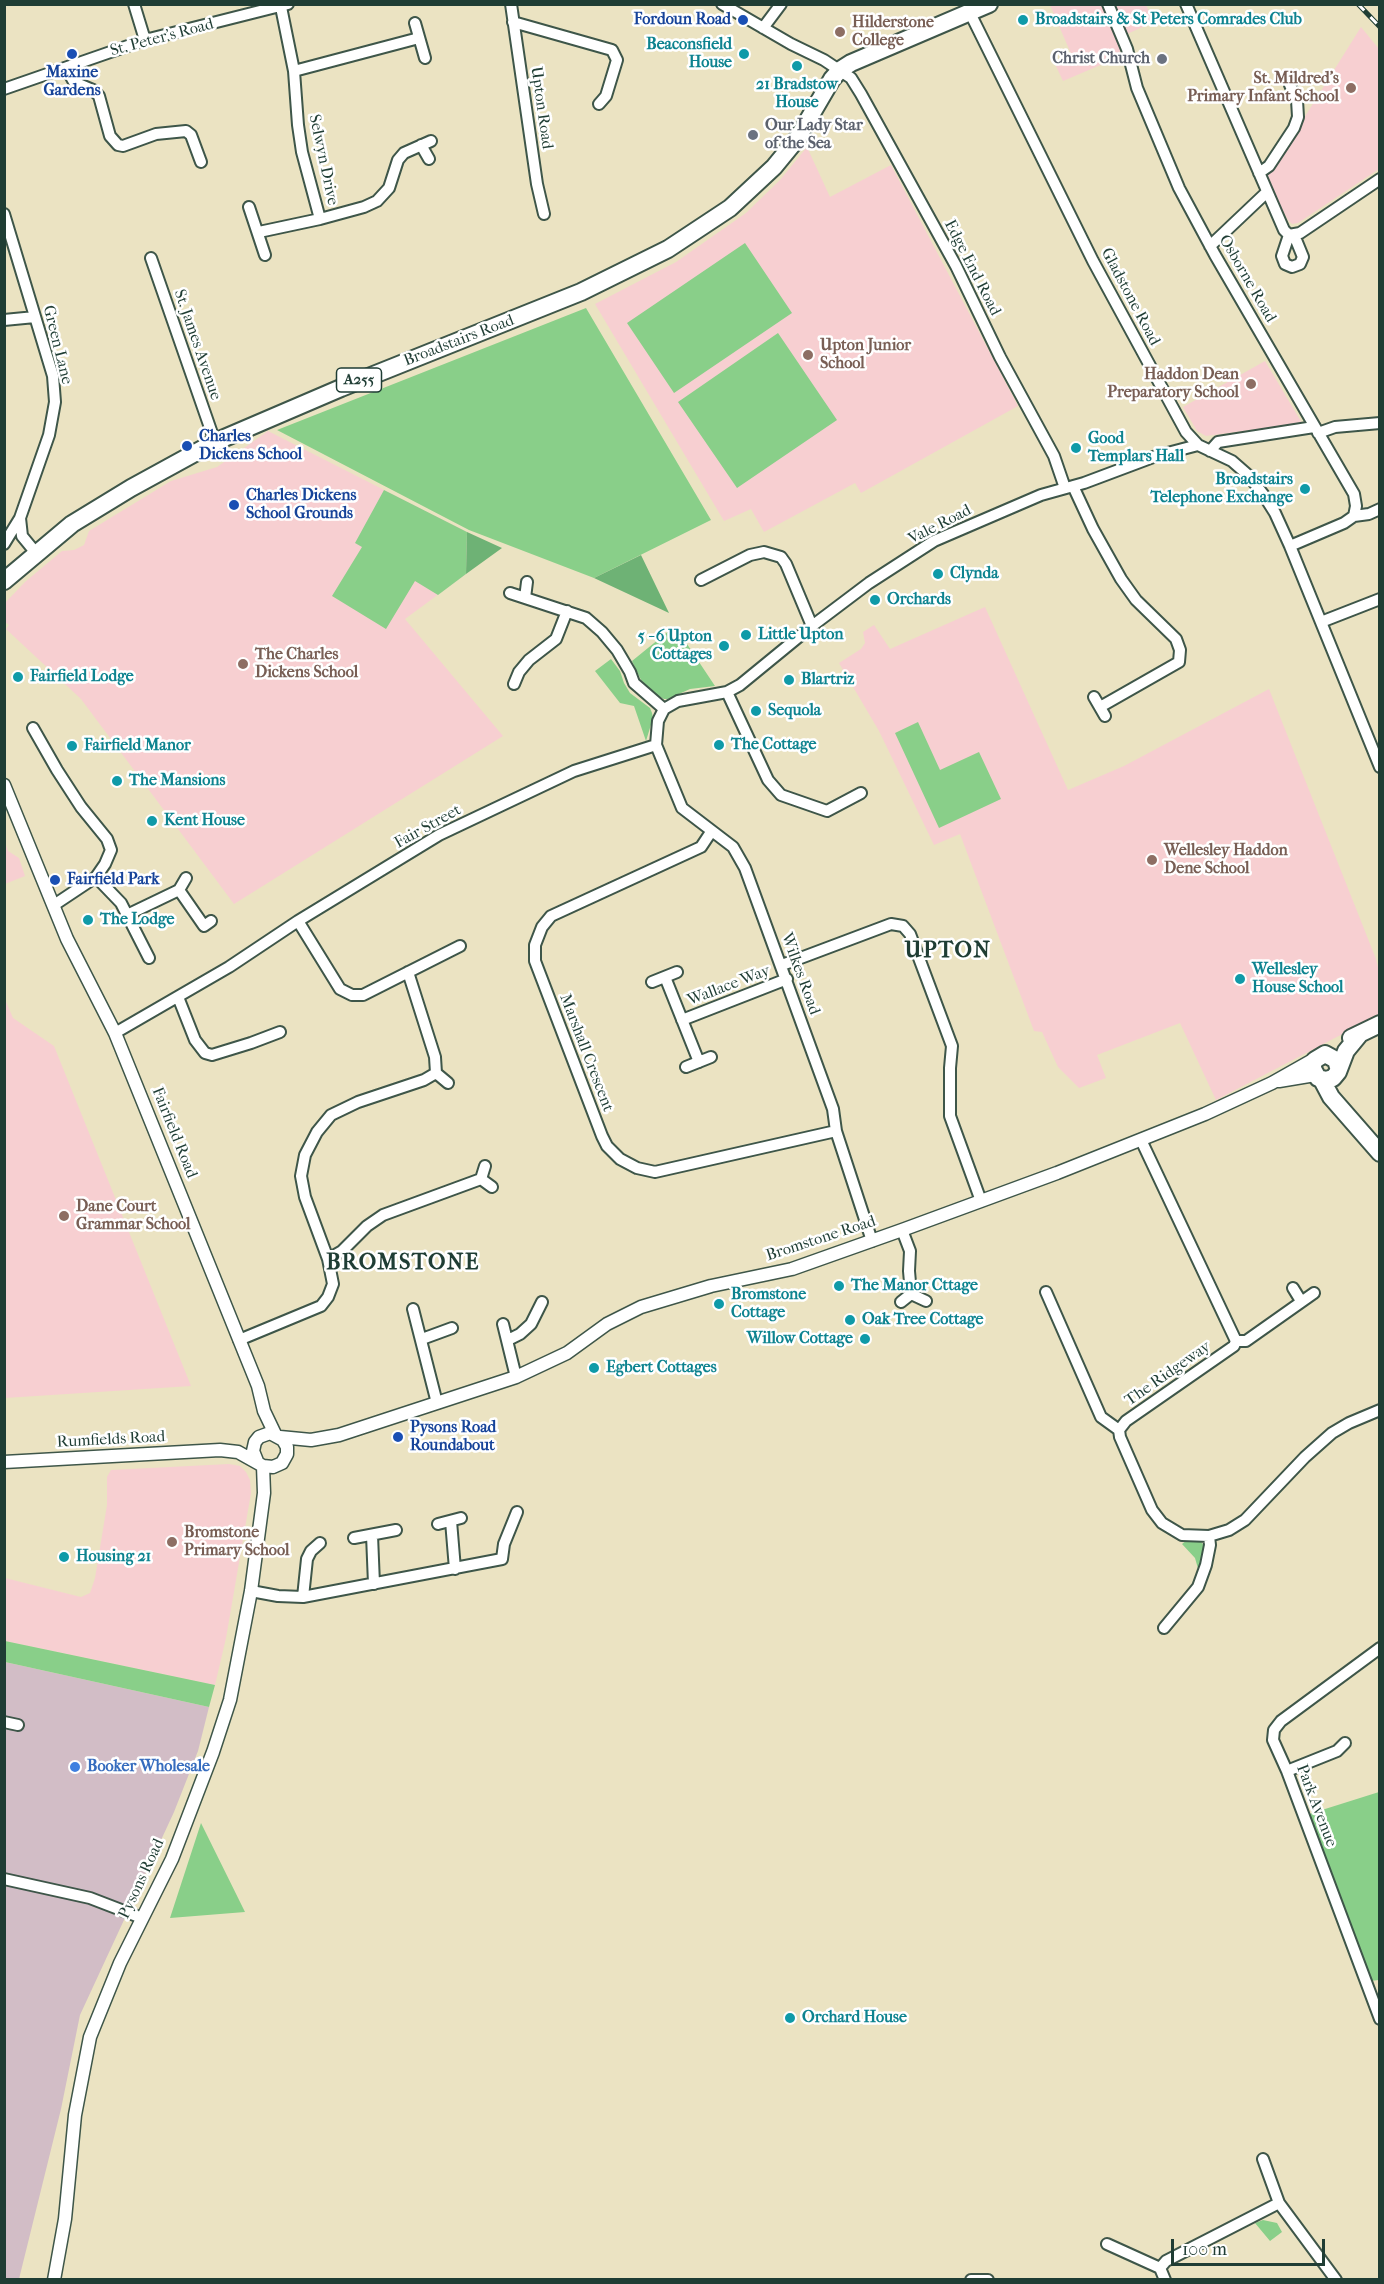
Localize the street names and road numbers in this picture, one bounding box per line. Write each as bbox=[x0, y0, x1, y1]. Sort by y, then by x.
street label: St. Peter's Road bbox=[108, 15, 216, 61]
street label: Upton Road bbox=[526, 65, 556, 151]
street label: Selwyn Drive bbox=[304, 113, 342, 207]
street label: Edge End Road bbox=[940, 217, 1004, 319]
street label: Osborne Road bbox=[1214, 232, 1280, 326]
street label: Gladstone Road bbox=[1096, 245, 1164, 349]
street label: St. James Avenue bbox=[169, 287, 225, 403]
street label: Green Lane bbox=[38, 303, 76, 387]
street label: Broadstairs Road bbox=[401, 311, 517, 371]
road number: A255 bbox=[336, 368, 382, 392]
street label: Vale Road bbox=[905, 501, 975, 549]
street label: Fair Street bbox=[391, 801, 465, 853]
street label: Wilkes Road bbox=[776, 930, 824, 1018]
street label: Wallace Way bbox=[685, 961, 773, 1011]
street label: Marshall Crescent bbox=[555, 991, 617, 1115]
street label: Fairfield Road bbox=[147, 1085, 201, 1181]
street label: Bromstone Road bbox=[764, 1212, 878, 1266]
street label: The Ridgeway bbox=[1122, 1337, 1214, 1411]
street label: Rumfields Road bbox=[56, 1428, 166, 1452]
street label: Park Avenue bbox=[1291, 1762, 1341, 1850]
street label: Pysons Road bbox=[115, 1836, 169, 1922]

